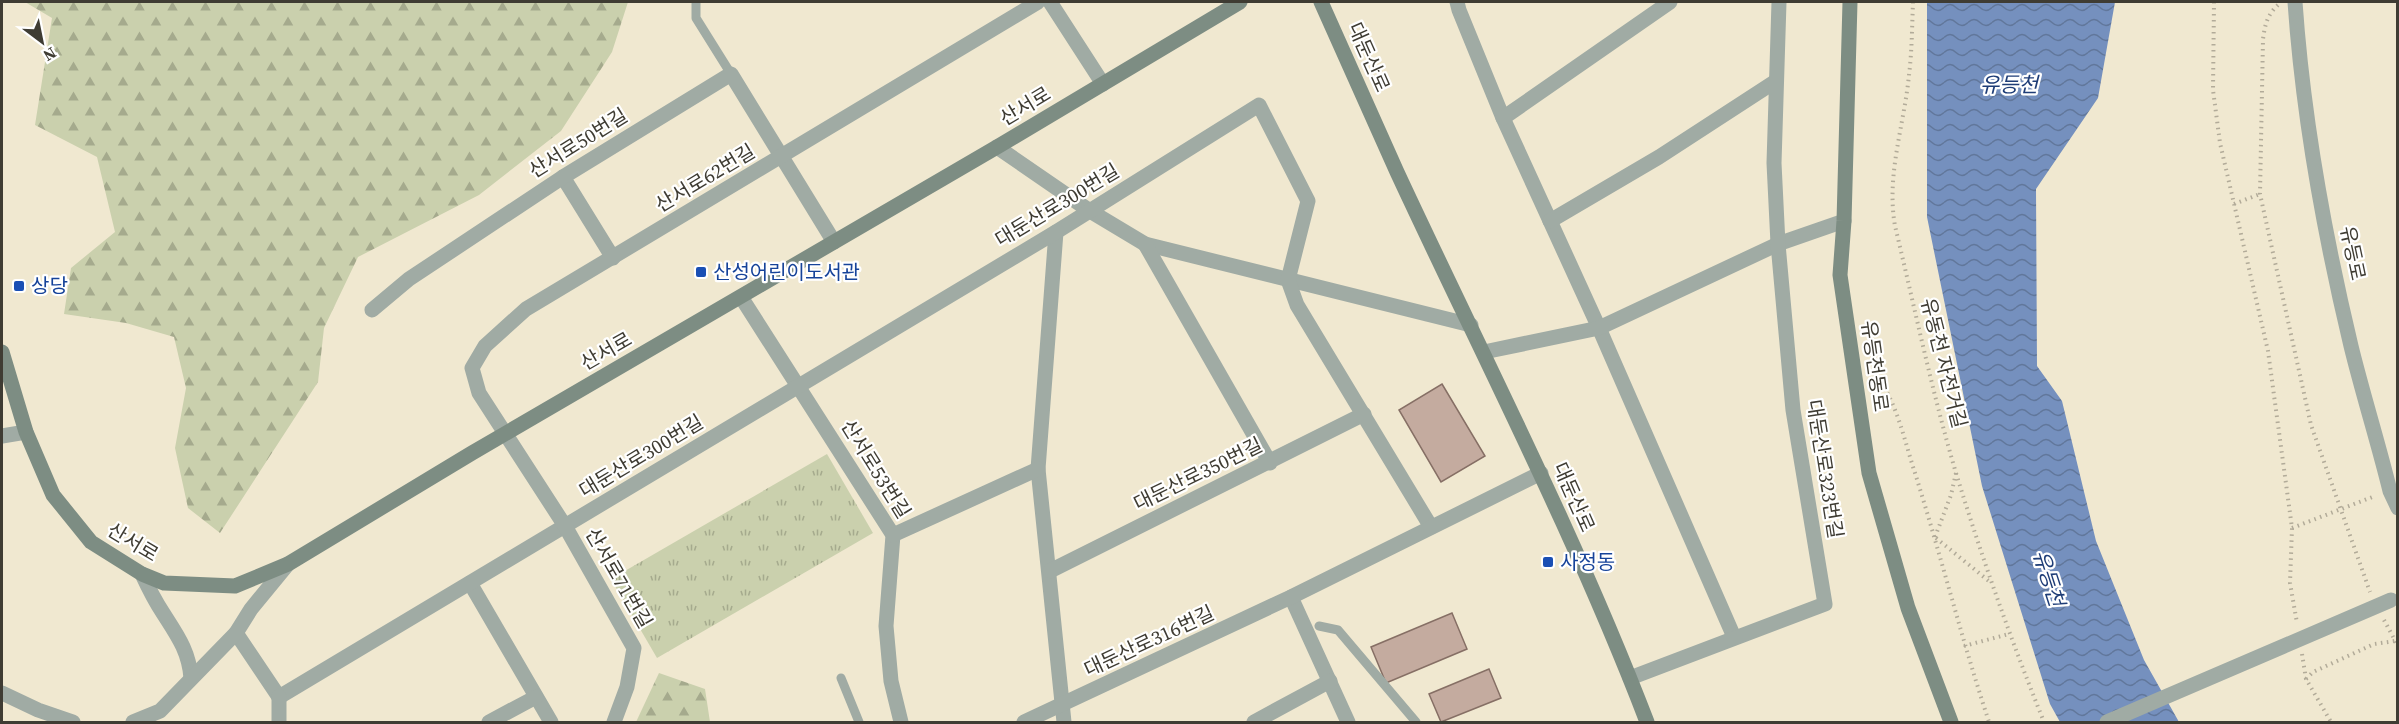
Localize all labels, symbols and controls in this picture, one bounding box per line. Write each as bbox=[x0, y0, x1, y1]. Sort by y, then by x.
north arrow bbox=[12, 12, 72, 72]
street label: 대둔산로 bbox=[1341, 18, 1397, 96]
text: N bbox=[39, 42, 61, 67]
water label: 유등천 bbox=[1980, 70, 2041, 99]
street label: 산서로 bbox=[994, 80, 1056, 132]
street label: 산서로50번길 bbox=[523, 101, 633, 185]
street label: 산서로62번길 bbox=[650, 137, 760, 219]
street label: 대둔산로300번길 bbox=[990, 157, 1124, 253]
street label: 유등로 bbox=[2334, 223, 2372, 283]
place label: 산성어린이도서관 bbox=[713, 258, 860, 286]
marker: 산성어린이도서관 bbox=[694, 265, 708, 279]
place label: 상당 bbox=[31, 272, 68, 300]
marker: 상당 bbox=[12, 279, 26, 293]
street label: 유동천 자전거길 bbox=[1914, 295, 1974, 431]
street label: 유등천동로 bbox=[1855, 318, 1895, 414]
street label: 산서로 bbox=[575, 325, 637, 377]
street label: 대둔산로323번길 bbox=[1800, 397, 1850, 541]
street label: 대둔산로300번길 bbox=[574, 408, 708, 504]
street label: 산서로53번길 bbox=[834, 414, 918, 524]
street label: 대둔산로350번길 bbox=[1129, 431, 1267, 517]
street label: 대둔산로 bbox=[1546, 458, 1602, 536]
street label: 산서로 bbox=[102, 516, 164, 568]
street label: 산서로71번길 bbox=[579, 523, 659, 633]
water label: 유등천 bbox=[2026, 546, 2073, 613]
place label: 사정동 bbox=[1560, 548, 1615, 576]
marker: 사정동 bbox=[1541, 555, 1555, 569]
street label: 대둔산로316번길 bbox=[1079, 599, 1219, 683]

